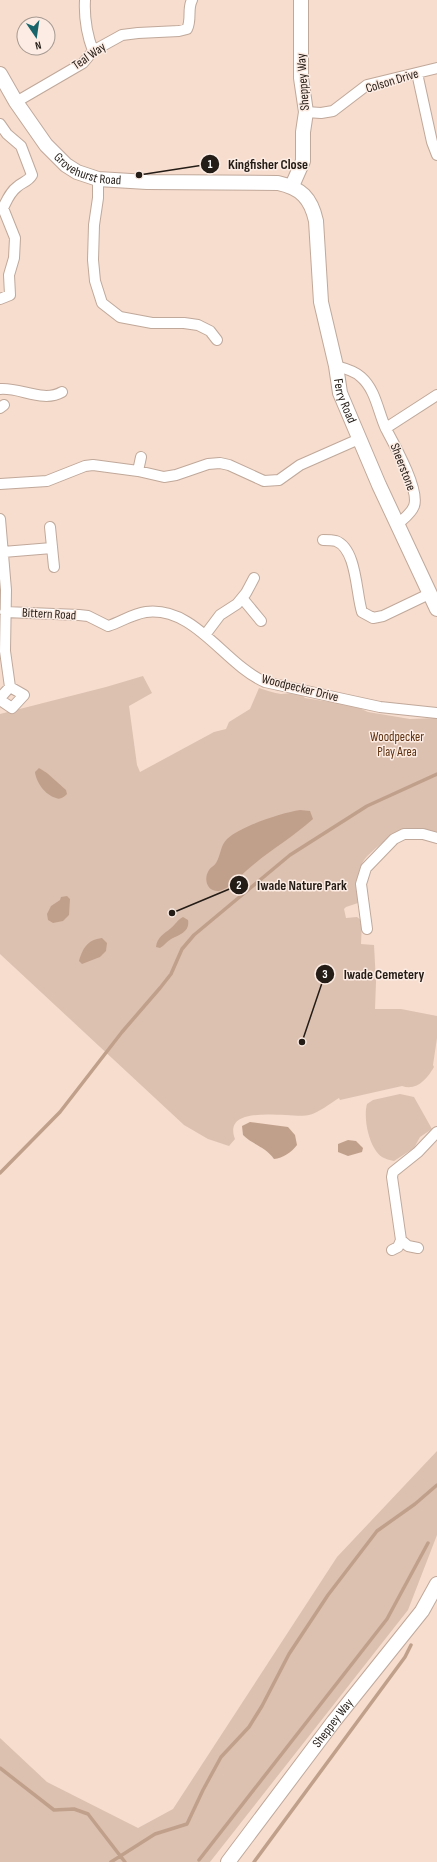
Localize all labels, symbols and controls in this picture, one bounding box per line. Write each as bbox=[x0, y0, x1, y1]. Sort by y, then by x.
north arrow bbox=[16, 16, 56, 56]
text: N bbox=[34, 38, 42, 52]
street label: Teal Way bbox=[69, 39, 109, 73]
street label: Sheppey Way bbox=[293, 53, 313, 111]
street label: Colson Drive bbox=[364, 65, 420, 97]
street label: Grovehurst Road bbox=[50, 149, 122, 188]
callout: Kingfisher Close bbox=[200, 151, 316, 177]
text: Kingfisher Close bbox=[228, 156, 308, 173]
text: 1 bbox=[208, 157, 213, 172]
street label: Ferry Road bbox=[330, 378, 360, 426]
street label: Sheerstone bbox=[387, 441, 419, 493]
street label: Bittern Road bbox=[21, 605, 77, 623]
street label: Woodpecker Drive bbox=[260, 671, 340, 705]
park label: Woodpecker Play Area bbox=[370, 729, 424, 760]
callout: Iwade Nature Park bbox=[229, 872, 355, 898]
text: Iwade Nature Park bbox=[257, 877, 347, 894]
text: 2 bbox=[236, 878, 242, 893]
callout: Iwade Cemetery bbox=[315, 961, 432, 987]
text: Iwade Cemetery bbox=[344, 966, 424, 983]
text: 3 bbox=[322, 967, 328, 982]
street label: Sheppey Way bbox=[309, 1695, 357, 1751]

